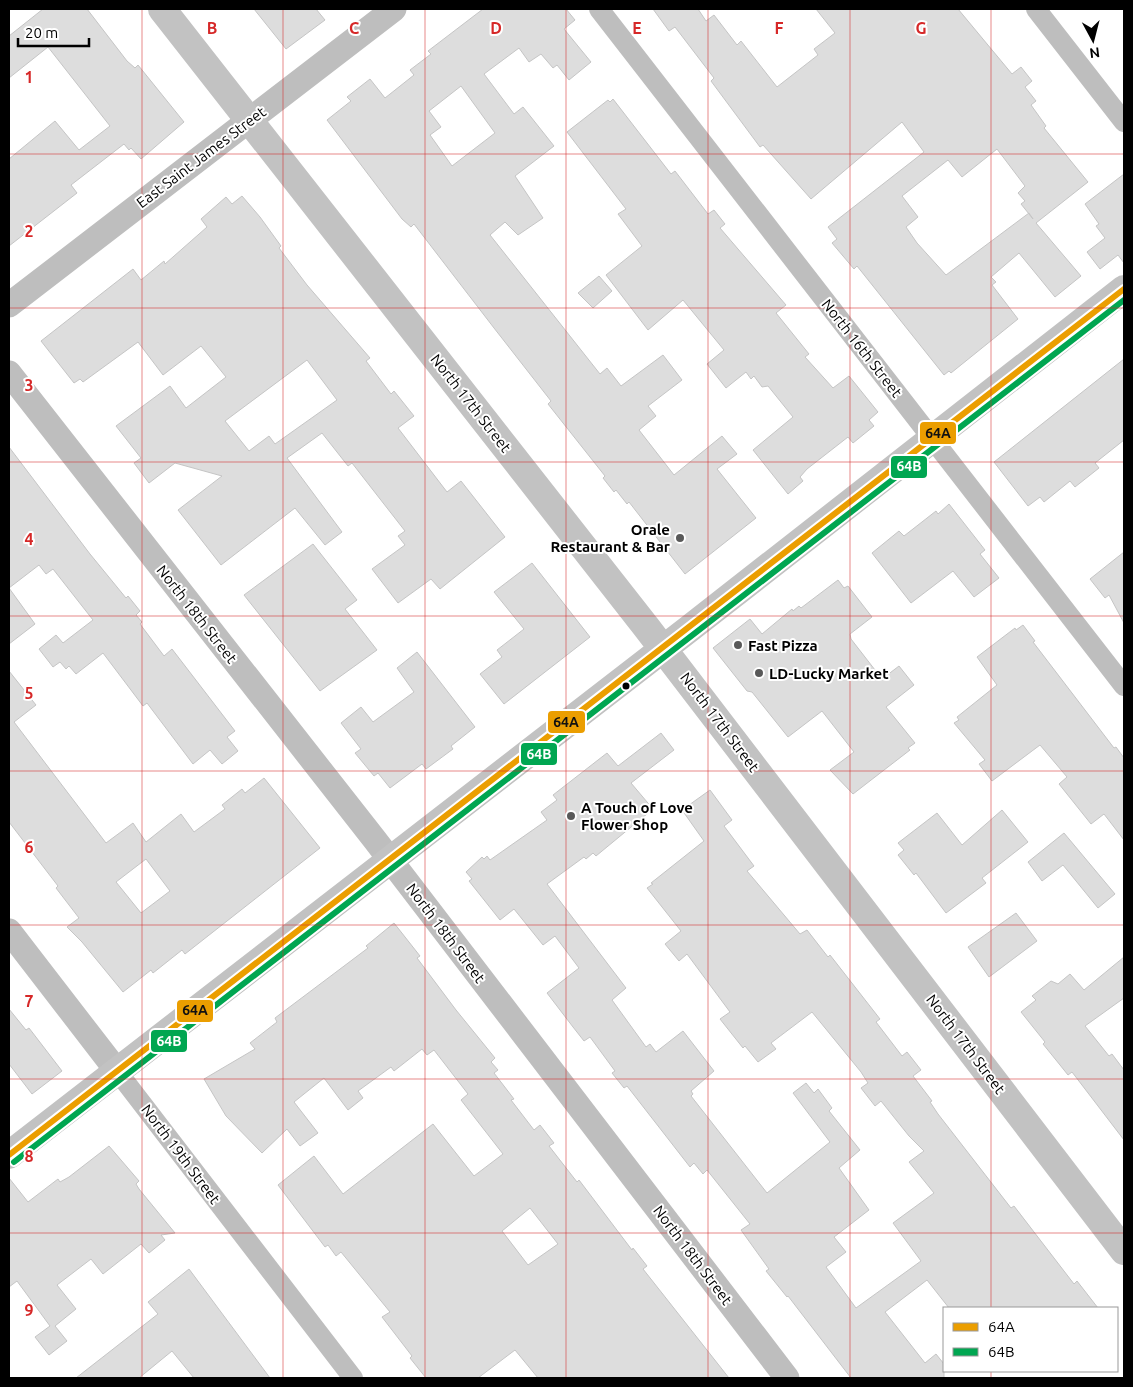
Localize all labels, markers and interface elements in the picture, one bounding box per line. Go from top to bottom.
scale bar [18,15,89,47]
north arrow [1068,15,1118,65]
text: B [207,19,217,37]
text: C [349,19,359,37]
text: D [490,19,502,37]
text: E [632,19,642,37]
text: F [775,19,784,37]
text: G [915,19,927,37]
text: 20 m [25,24,58,41]
text: N [1088,44,1101,61]
text: 1 [24,68,34,86]
street label: East Saint James Street [133,103,269,211]
text: 2 [24,222,34,240]
street label: North 16th Street [818,296,906,401]
street label: North 17th Street [427,351,515,456]
text: 3 [24,376,34,394]
line badge: 64A [919,421,957,445]
text: 64A [925,425,951,441]
line badge: 64B [890,455,928,479]
text: 64B [896,458,922,474]
place label: Orale Restaurant & Bar [550,521,671,555]
text: 4 [24,530,34,548]
marker: Orale Restaurant & Bar [674,532,686,544]
street label: North 18th Street [153,562,241,667]
place label: Fast Pizza [748,637,818,654]
marker: Fast Pizza [732,639,744,651]
place label: LD-Lucky Market [769,665,889,682]
marker: LD-Lucky Market [753,667,765,679]
street label: North 17th Street [677,669,763,775]
unlabelled marker [621,681,631,691]
text: 5 [24,684,34,702]
line badge: 64A [547,710,586,734]
text: 64A [553,714,579,730]
line badge: 64B [520,742,558,766]
text: 64B [526,746,552,762]
place label: A Touch of Love Flower Shop [581,799,693,833]
marker: A Touch of Love Flower Shop [565,810,577,822]
text: 6 [24,838,34,856]
street label: North 18th Street [403,880,489,986]
street label: North 17th Street [923,991,1009,1097]
text: 7 [24,992,34,1010]
line badge: 64A [176,999,214,1023]
text: 64A [182,1002,208,1018]
line badge: 64B [150,1029,188,1053]
text: 64B [156,1033,182,1049]
street label: North 19th Street [138,1101,224,1207]
text: 8 [24,1147,34,1165]
street label: North 18th Street [650,1202,736,1308]
text: 9 [24,1301,34,1319]
legend [943,1307,1118,1372]
text: 64A [988,1318,1015,1335]
text: 64B [988,1343,1014,1360]

